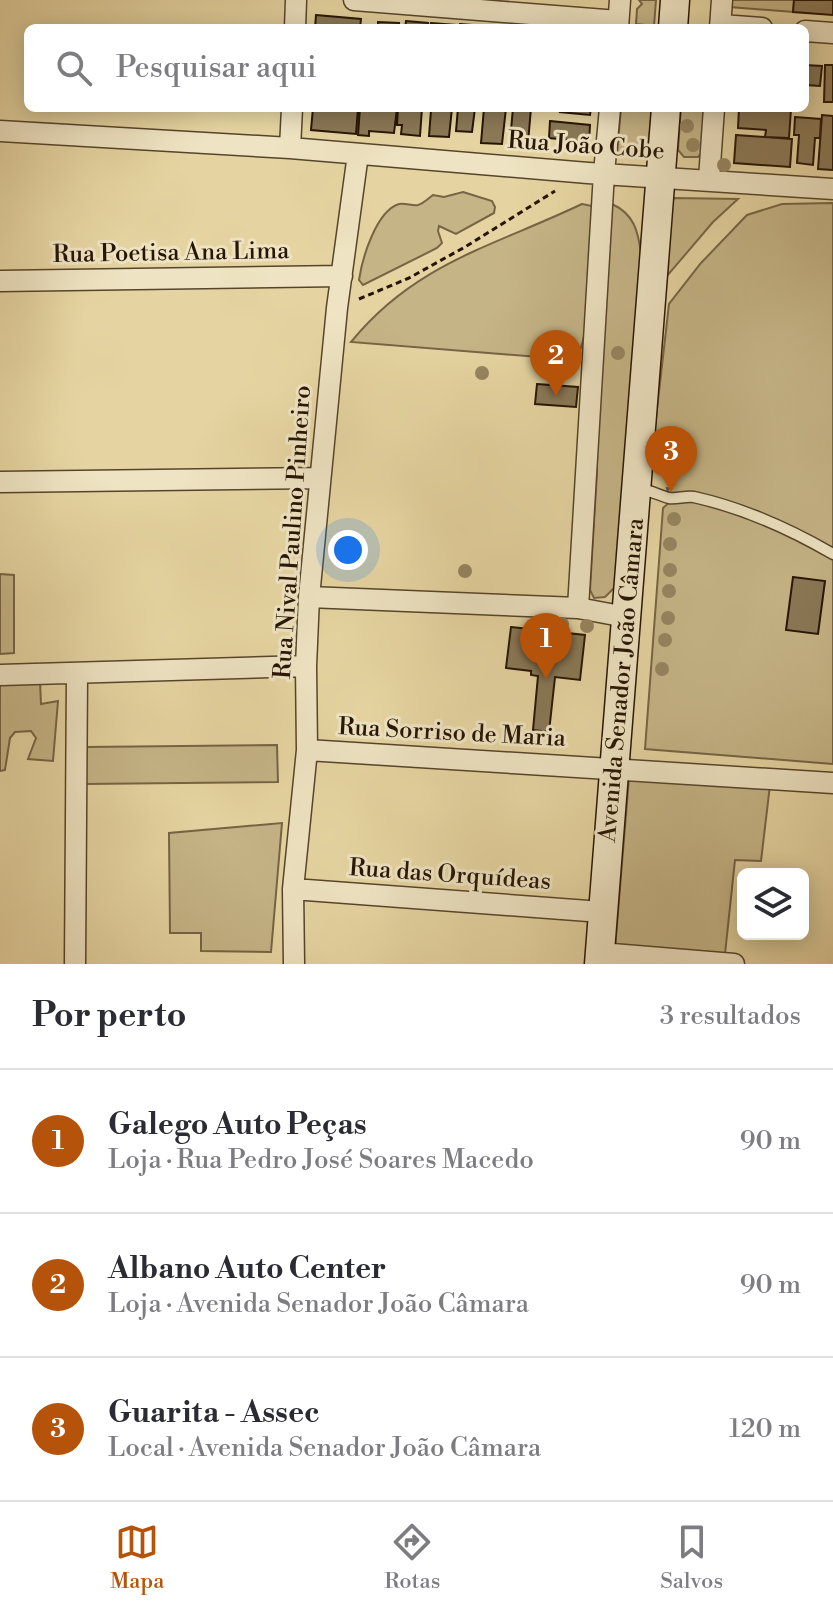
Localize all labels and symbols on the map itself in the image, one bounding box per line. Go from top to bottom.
street label: Rua João Cobe [506,126,666,166]
street label: Rua Poetisa Ana Lima [52,236,290,270]
pin: 2 [530,330,582,396]
street label: Rua Nival Paulino Pinheiro [268,384,318,680]
pin: 3 [645,426,697,492]
street label: Avenida Senador João Câmara [593,516,651,844]
your location [328,530,368,570]
pin: 1 [520,613,572,679]
street label: Rua Sorriso de Maria [337,712,567,754]
street label: Rua das Orquídeas [348,853,552,897]

